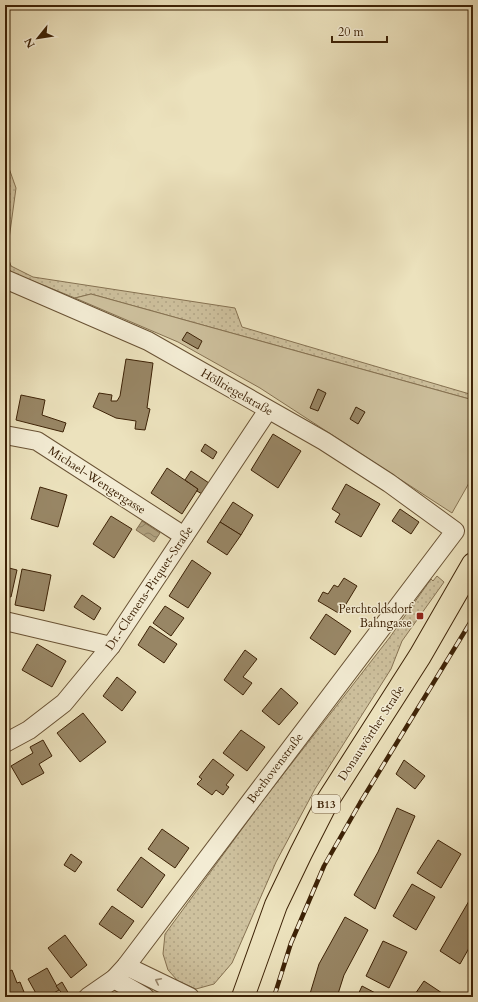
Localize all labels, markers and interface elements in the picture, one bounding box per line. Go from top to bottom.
north arrow [18,18,58,58]
scale bar [332,18,387,44]
text: 20 m [338,24,365,40]
text: N [21,34,39,51]
street label: Höllriegelstraße [198,365,276,419]
street label: Michael-Wengergasse [45,442,149,518]
street label: Dr.-Clemens-Pirquet-Straße [101,523,197,653]
place label: Perchtoldsdorf Bahngasse [338,601,414,631]
marker: Perchtoldsdorf Bahngasse [415,611,425,621]
street label: Donauwörther Straße [334,682,408,784]
street label: Beethovenstraße [243,730,307,806]
road number: B13 [312,795,340,813]
one-way arrow [155,978,162,986]

